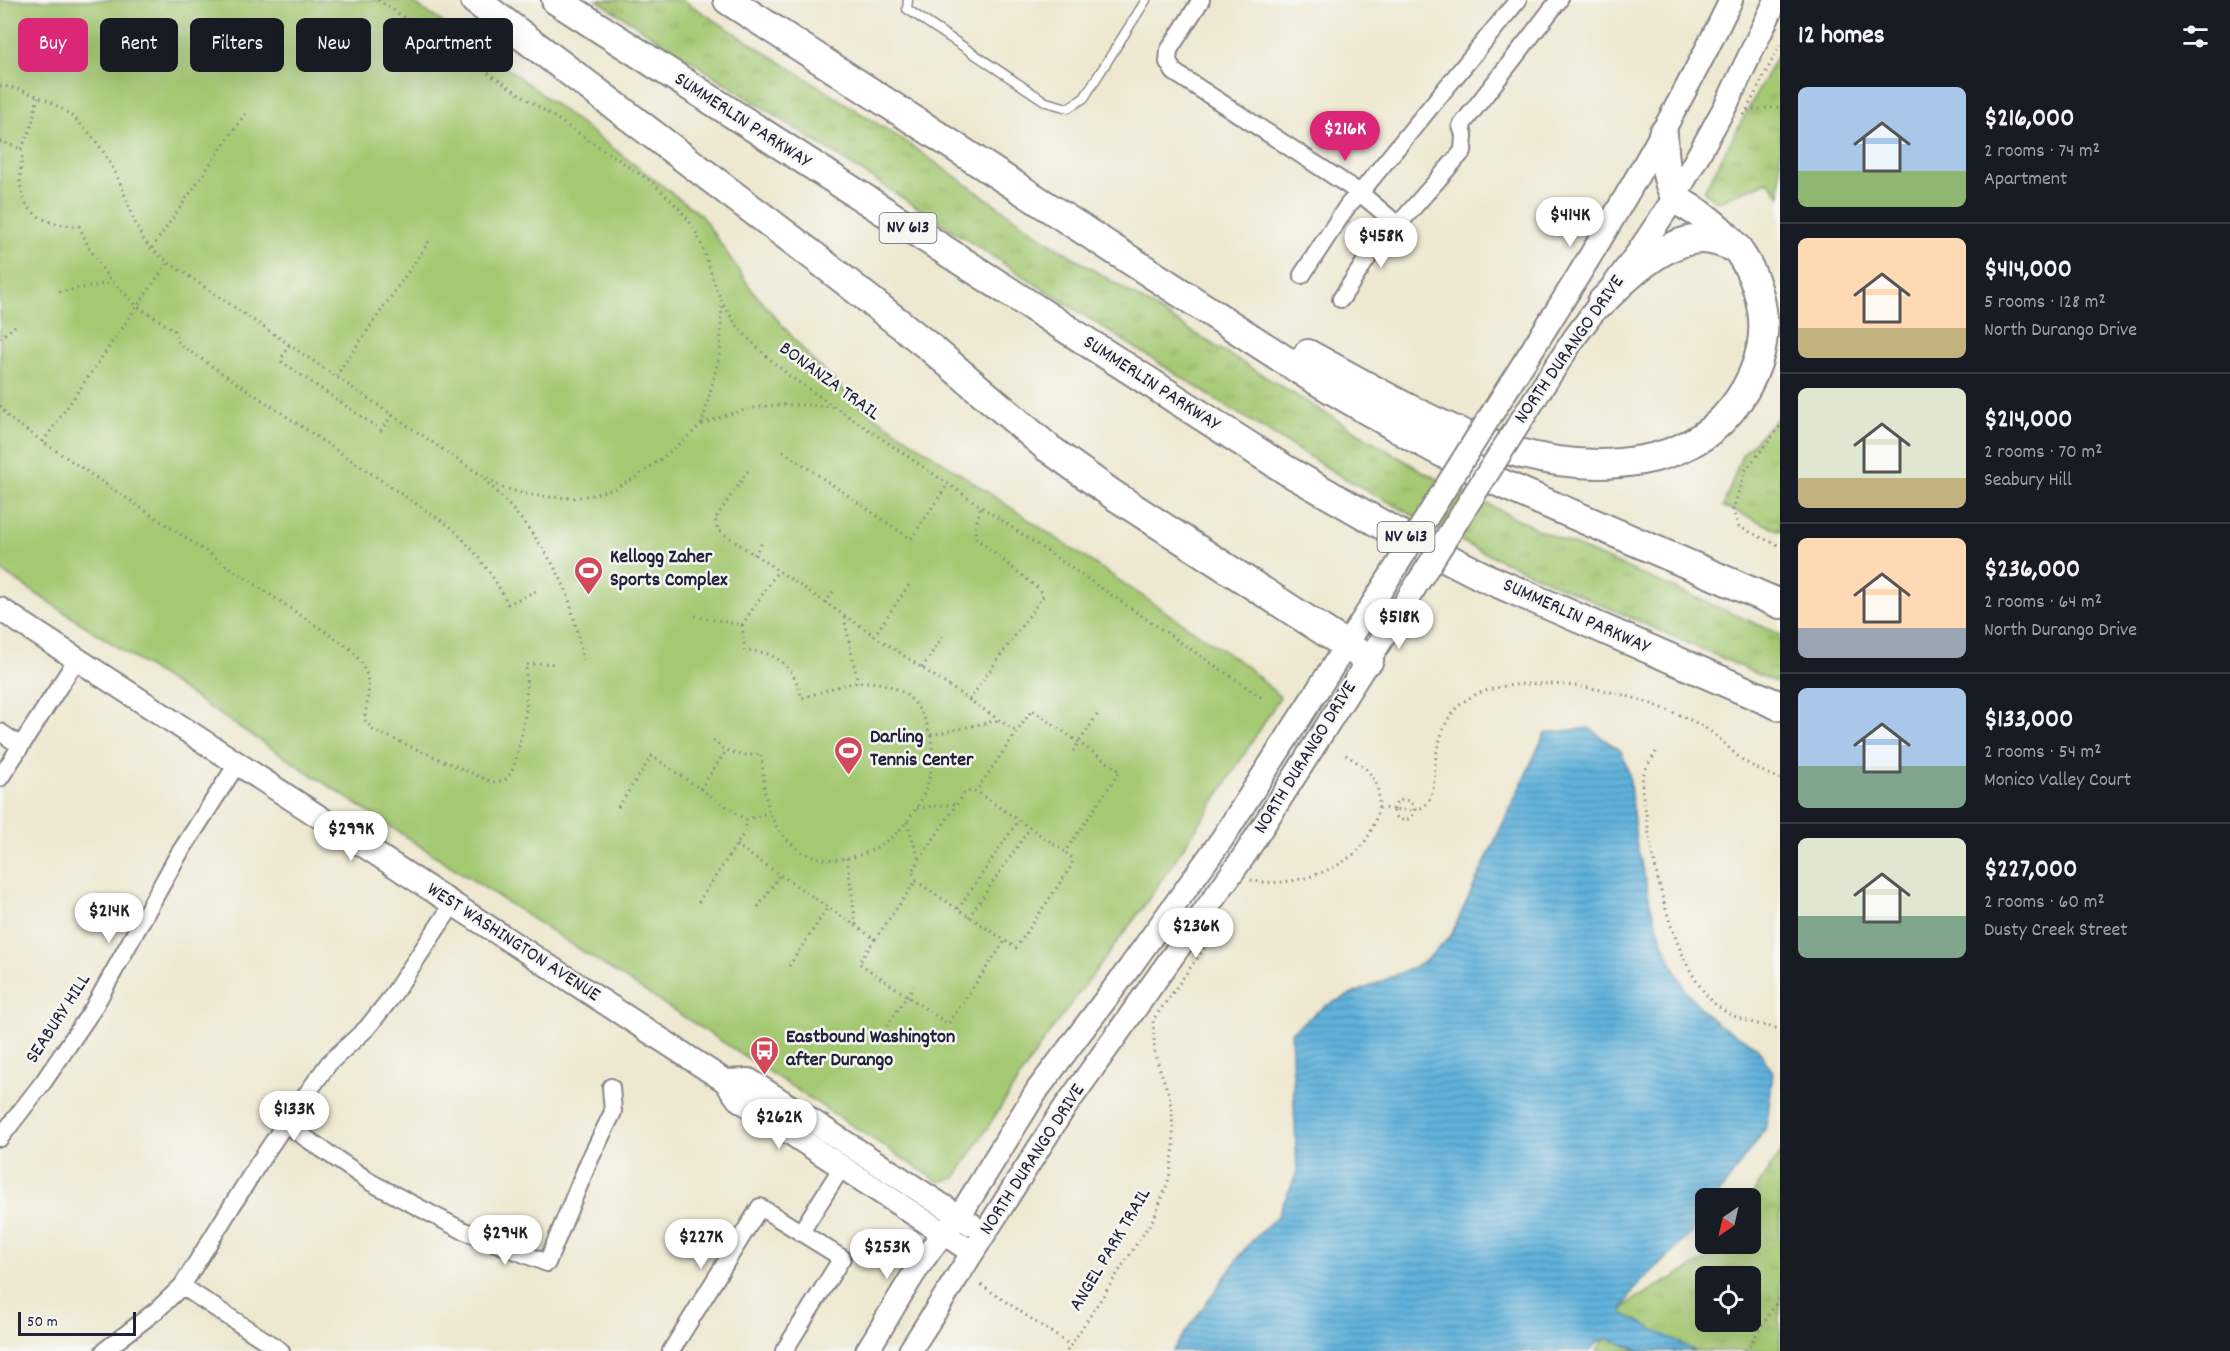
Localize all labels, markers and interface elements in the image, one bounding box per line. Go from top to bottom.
chip: Buy [18,18,88,72]
chip: Rent [100,18,178,72]
chip: Filters [190,18,284,72]
chip: New [296,18,371,72]
chip: Apartment [383,18,513,72]
text: 12 homes [1798,18,1885,55]
icon: filters [2179,20,2212,53]
street label: SUMMERLIN PARKWAY [668,66,817,176]
text: $216,000 [1984,101,2074,138]
pin: $216K [1303,111,1387,162]
icon: home [1846,111,1918,183]
text: $216K [1324,116,1366,144]
text: 2 rooms · 74 m² [1984,138,2100,166]
text: Apartment [1984,166,2067,194]
pin: $414K [1528,197,1612,248]
text: $414K [1550,202,1590,230]
road number: NV 613 [880,213,936,243]
pin: $458K [1339,218,1423,269]
text: $458K [1359,223,1403,251]
text: $414,000 [1984,252,2072,289]
icon: home [1846,262,1918,334]
street label: NORTH DURANGO DRIVE [1508,270,1632,430]
text: 5 rooms · 128 m² [1984,289,2106,317]
text: North Durango Drive [1984,317,2137,345]
street label: SUMMERLIN PARKWAY [1077,329,1226,439]
street label: BONANZA TRAIL [773,336,885,428]
text: $214,000 [1984,402,2072,439]
icon: home [1846,412,1918,484]
text: 2 rooms · 70 m² [1984,439,2103,467]
text: Seabury Hill [1984,467,2072,495]
road number: NV 613 [1378,522,1434,552]
place label: Kellogg Zaher Sports Complex [610,544,728,595]
text: $236,000 [1984,552,2080,589]
sports icon: Kellogg Zaher Sports Complex [573,554,605,596]
icon: home [1846,562,1918,634]
street label: SUMMERLIN PARKWAY [1498,572,1655,662]
text: 2 rooms · 64 m² [1984,589,2102,617]
pin: $518K [1357,599,1441,650]
text: $518K [1378,604,1420,632]
text: North Durango Drive [1984,617,2137,645]
street label: NORTH DURANGO DRIVE [1248,676,1364,840]
text: $133,000 [1984,702,2073,739]
icon: home [1846,712,1918,784]
place label: Darling Tennis Center [870,724,974,775]
sports icon: Darling Tennis Center [833,734,865,776]
text: 2 rooms · 54 m² [1984,739,2102,767]
text: Monico Valley Court [1984,767,2131,795]
pin: $299K [309,811,393,862]
text: $299K [328,816,374,844]
text: $227,000 [1984,852,2077,889]
icon: home [1846,862,1918,934]
street label: WEST WASHINGTON AVENUE [421,876,605,1010]
text: 2 rooms · 60 m² [1984,889,2105,917]
pin: $214K [67,893,151,944]
text: $214K [89,898,129,926]
pin: $236K [1154,908,1238,959]
text: $236K [1173,913,1219,941]
text: Dusty Creek Street [1984,917,2128,945]
street label: SEABURY HILL [19,968,99,1070]
place label: Eastbound Washington after Durango [786,1024,955,1075]
bus stop icon: Eastbound Washington after Durango [749,1034,781,1076]
street label: NORTH DURANGO DRIVE [973,1079,1093,1241]
pin: $133K [252,1091,336,1142]
text: $133K [273,1096,315,1124]
pin: $262K [737,1099,821,1150]
text: $262K [756,1104,802,1132]
street label: ANGEL PARK TRAIL [1063,1183,1159,1317]
north arrow [1695,1188,1761,1254]
map controls [1695,1188,1761,1332]
pin: $294K [463,1215,547,1266]
pin: $227K [659,1219,743,1270]
text: $294K [482,1220,528,1248]
text: $227K [679,1224,723,1252]
pin: $253K [845,1229,929,1280]
text: $253K [864,1234,910,1262]
button: locate [1695,1266,1761,1332]
scale bar [18,1309,136,1336]
text: 50 m [27,1311,58,1334]

